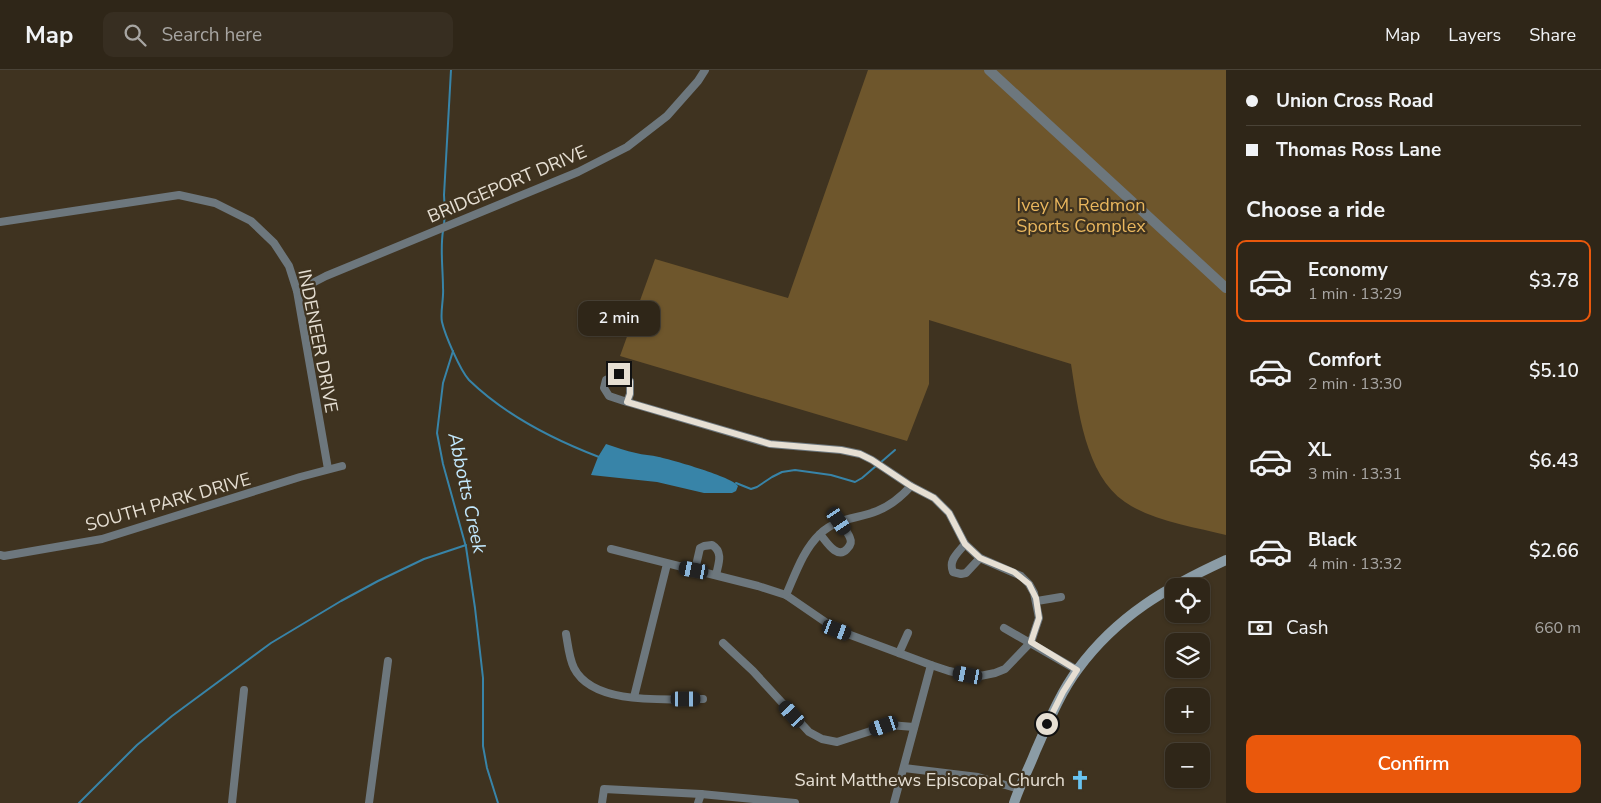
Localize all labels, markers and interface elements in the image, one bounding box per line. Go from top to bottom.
search box [103,12,453,57]
text: Map [25,19,73,51]
icon: search [121,21,149,49]
text: Search here [161,22,262,48]
text: Map [1385,23,1420,47]
text: Layers [1448,23,1501,47]
text: Share [1529,23,1576,47]
text: Union Cross Road [1276,88,1434,114]
text: Thomas Ross Lane [1276,137,1441,163]
street label: BRIDGEPORT DRIVE [424,140,590,228]
park label: Ivey M. Redmon Sports Complex [1016,193,1146,238]
text: Choose a ride [1246,195,1385,225]
text: Economy [1308,257,1388,283]
icon: car [1248,259,1293,304]
street label: INDENEER DRIVE [292,267,344,415]
text: $3.78 [1529,268,1579,294]
text: 1 min · 13:29 [1308,283,1402,305]
callout: 2 min [578,302,660,336]
text: 2 min [599,307,639,329]
text: Comfort [1308,347,1381,373]
icon: car [1248,349,1293,394]
text: $5.10 [1529,358,1579,384]
route end [608,363,630,385]
text: 2 min · 13:30 [1308,373,1402,395]
water label: Abbotts Creek [441,429,493,556]
text: XL [1308,437,1331,463]
icon: car [1248,439,1293,484]
text: $6.43 [1529,448,1579,474]
text: 3 min · 13:31 [1308,463,1402,485]
street label: SOUTH PARK DRIVE [82,467,254,537]
car [824,504,853,538]
text: Black [1308,527,1357,553]
icon: car [1248,529,1293,574]
text: $2.66 [1529,538,1579,564]
text: 4 min · 13:32 [1308,553,1402,575]
car [677,560,710,580]
map controls [1165,578,1210,788]
button: locate [1165,578,1210,623]
icon: cash [1246,614,1274,642]
text: Cash [1286,615,1328,641]
text: 660 m [1534,617,1581,639]
car [820,618,853,642]
button: layers [1165,633,1210,678]
car [951,665,984,685]
button: + [1165,688,1210,733]
car [671,692,701,707]
car [776,698,807,730]
route start [1036,713,1058,735]
car [867,714,900,738]
button: Confirm [1246,735,1581,793]
button: − [1165,743,1210,788]
place label: Saint Matthews Episcopal Church [795,768,1065,792]
church icon: Saint Matthews Episcopal Church [1069,769,1091,791]

